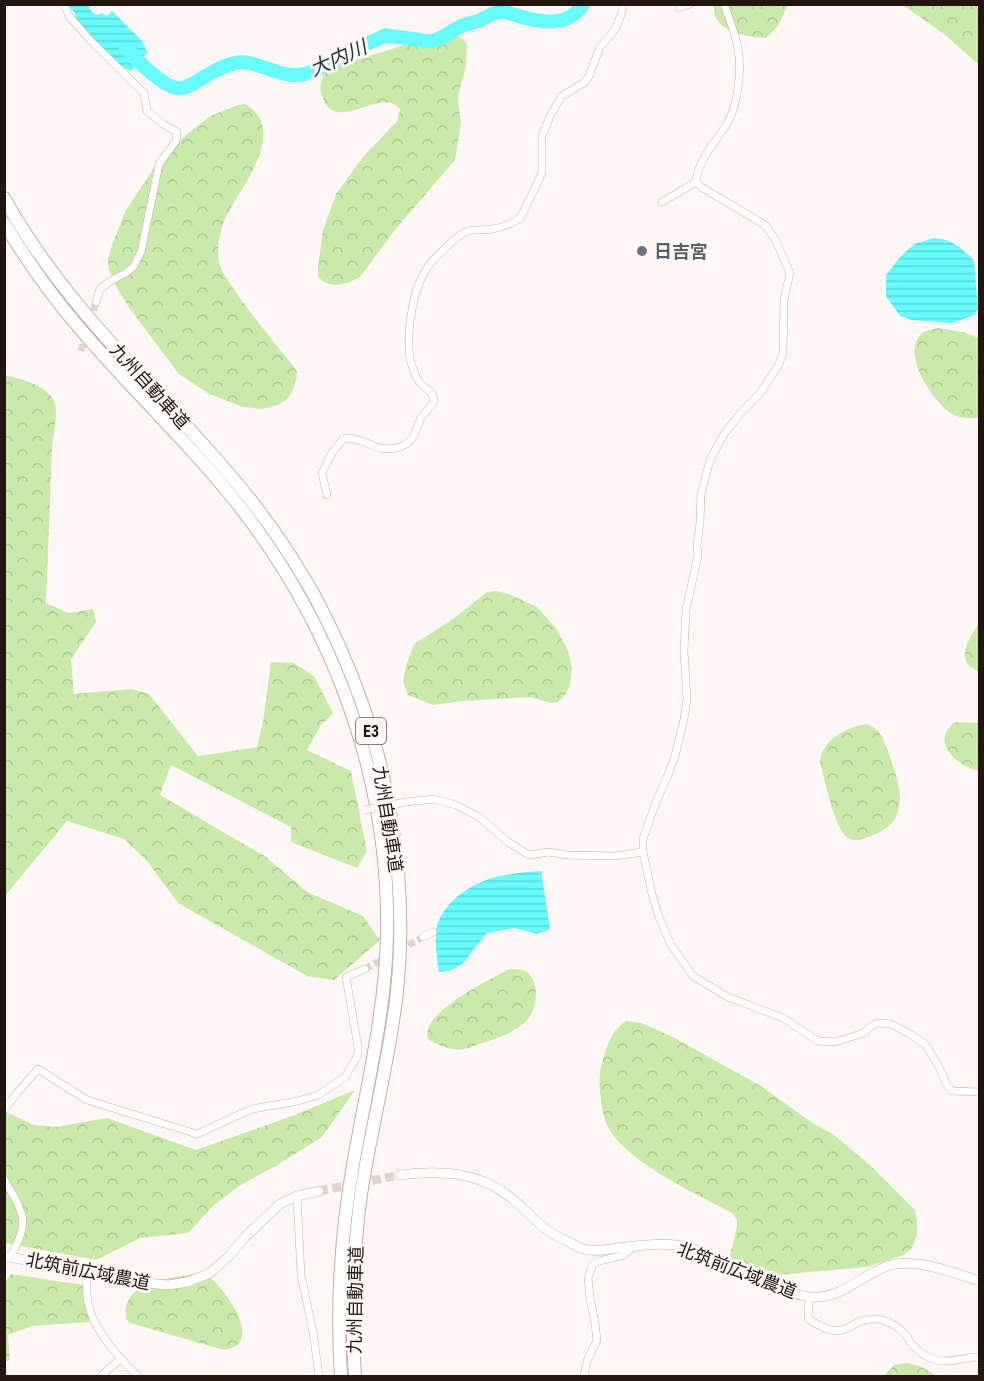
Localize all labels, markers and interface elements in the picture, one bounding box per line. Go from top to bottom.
water label: 大内川 [306,34,372,81]
place label: 日吉宮 [654,241,708,262]
marker: 日吉宮 [635,244,649,258]
street label: 九州自動車道 [106,339,194,433]
road number: E3 [356,718,386,744]
street label: 九州自動車道 [369,764,407,874]
street label: 北筑前広域農道 [674,1238,800,1302]
street label: 九州自動車道 [344,1246,366,1354]
street label: 北筑前広域農道 [24,1249,152,1293]

